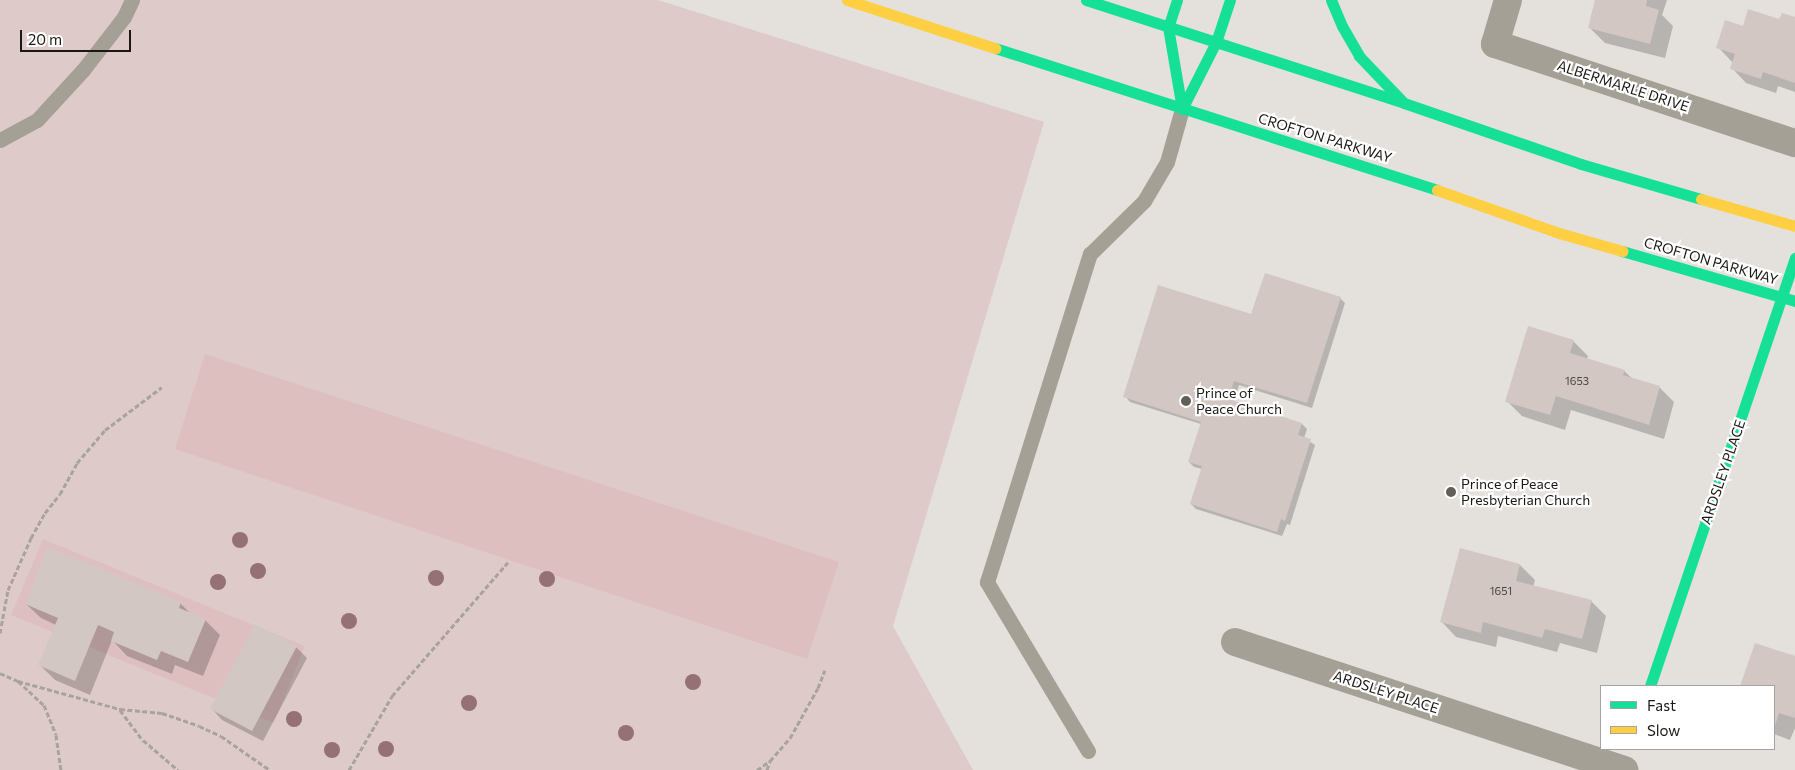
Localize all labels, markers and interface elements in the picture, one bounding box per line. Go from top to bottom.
scale bar [22,20,134,52]
text: 20 m [28,30,62,48]
street label: ALBERMARLE DRIVE [1555,57,1691,115]
street label: CROFTON PARKWAY [1256,110,1394,166]
street label: CROFTON PARKWAY [1642,234,1780,288]
house number: 1653 [1565,374,1589,388]
place label: Prince of Peace Church [1196,385,1282,418]
marker: Prince of Peace Church [1180,395,1192,407]
street label: ARDSLEY PLACE [1697,417,1749,527]
place label: Prince of Peace Presbyterian Church [1461,476,1590,508]
marker: Prince of Peace Presbyterian Church [1445,486,1457,498]
house number: 1651 [1490,584,1512,598]
street label: ARDSLEY PLACE [1331,667,1441,717]
legend [1600,685,1775,750]
text: Fast [1647,696,1676,714]
text: Slow [1647,721,1680,739]

